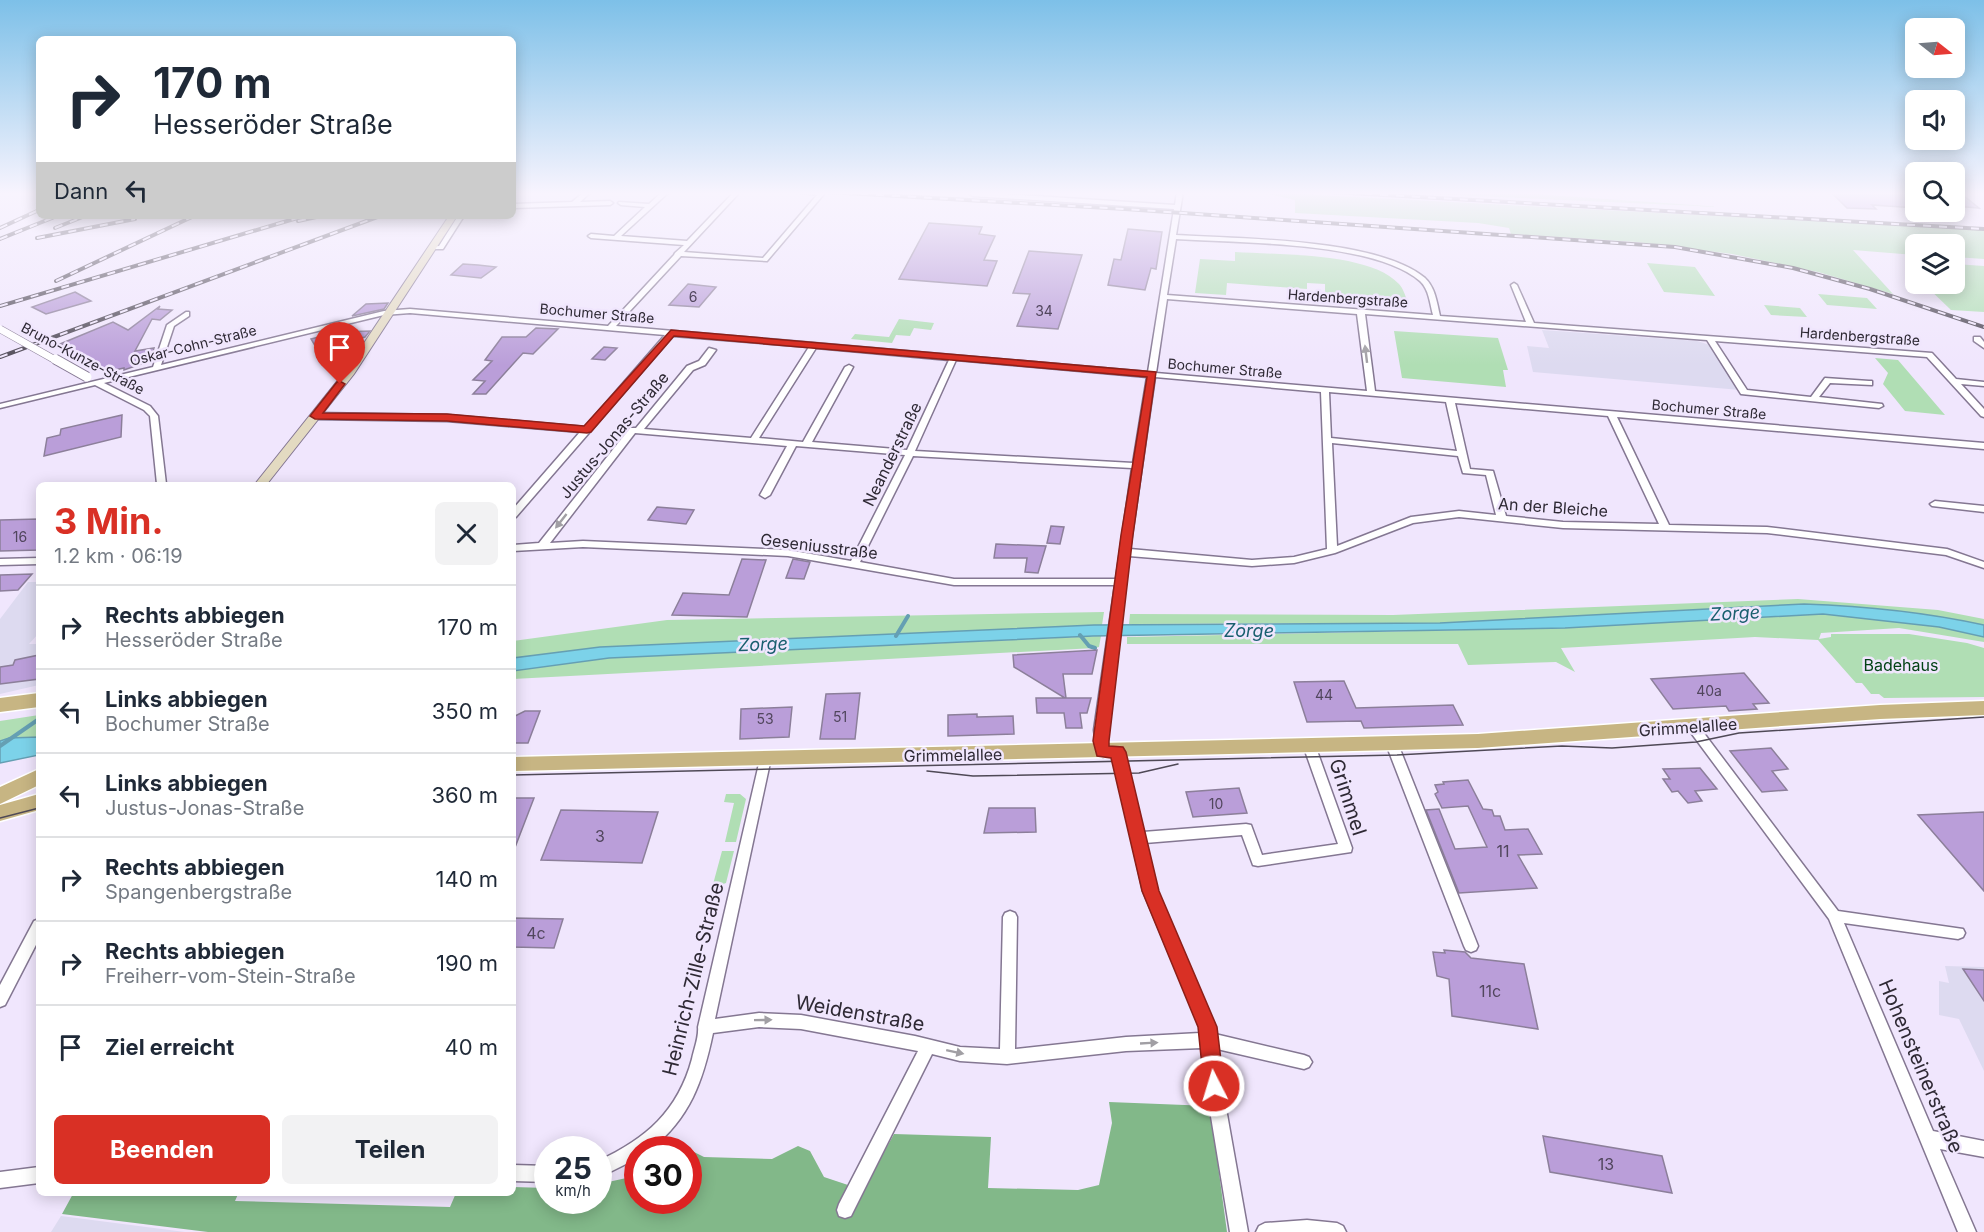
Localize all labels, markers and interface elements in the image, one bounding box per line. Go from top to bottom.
north arrow [1905,18,1965,78]
map controls [1905,18,1965,294]
text: 170 m [153,57,271,108]
icon: right [54,60,132,138]
button: sound [1905,90,1965,150]
text: Hesseröder Straße [153,108,393,141]
button: search [1905,162,1965,222]
icon: left [120,174,153,207]
text: Dann [54,178,108,204]
button: layers [1905,234,1965,294]
street label: Hardenbergstraße [1287,285,1409,311]
house number: 6 [689,288,697,305]
street label: Bochumer Straße [539,300,655,326]
house number: 34 [1035,302,1053,319]
street label: Bruno-Kunze-Straße [19,318,147,398]
street label: Oskar-Cohn-Straße [128,321,258,369]
pin [314,322,365,384]
street label: Hardenbergstraße [1799,323,1921,349]
icon: arrive [323,331,356,364]
one-way arrow [1361,344,1371,363]
street label: Bochumer Straße [1167,355,1283,381]
street label: Justus-Jonas-Straße [555,367,673,503]
street label: Bochumer Straße [1651,396,1767,422]
street label: Neanderstraße [858,399,926,509]
street label: An der Bleiche [1497,493,1609,521]
text: 3 Min. [54,499,164,543]
button: close [435,502,498,565]
one-way arrow [555,514,567,529]
house number: 16 [13,528,27,545]
street label: Geseniusstraße [759,529,879,563]
text: 1.2 km · 06:19 [54,544,183,568]
water label: Zorge [1709,601,1761,625]
text: Rechts abbiegen [105,602,285,628]
icon: right [54,611,87,644]
text: 170 m [438,614,498,640]
water label: Zorge [1224,620,1274,641]
text: Hesseröder Straße [105,628,283,652]
water label: Zorge [738,633,788,655]
park label: Badehaus [1864,655,1938,675]
house number: 40a [1696,682,1722,699]
text: Links abbiegen [105,686,268,712]
house number: 44 [1315,686,1333,703]
icon: left [54,695,87,728]
text: 350 m [432,698,498,724]
house number: 51 [833,708,847,725]
house number: 53 [756,710,774,727]
text: Bochumer Straße [105,712,270,736]
street label: Grimmelallee [1638,714,1738,740]
street label: Grimmelallee [903,744,1003,766]
street label: Grimmel [1324,756,1372,838]
text: Links abbiegen [105,770,268,796]
icon: left [54,779,87,812]
text: 360 m [431,782,498,808]
house number: 10 [1209,795,1223,812]
text: Justus-Jonas-Straße [105,796,304,820]
house number: 3 [595,826,605,846]
house number: 11 [1496,841,1510,861]
text: Rechts abbiegen [105,854,285,880]
icon: right [54,863,87,896]
text: 140 m [436,866,498,892]
text: Spangenbergstraße [105,880,292,904]
street label: Heinrich-Zille-Straße [657,880,729,1078]
house number: 4c [526,923,546,943]
text: Rechts abbiegen [105,938,285,964]
icon: right [54,947,87,980]
text: 190 m [436,950,498,976]
text: Freiherr-vom-Stein-Straße [105,964,356,988]
street label: Hohensteinerstraße [1874,976,1968,1156]
house number: 11c [1479,981,1501,1001]
street label: Weidenstraße [794,990,926,1036]
one-way arrow [754,1015,773,1025]
icon: arrive [54,1031,87,1064]
text: Ziel erreicht [105,1034,234,1060]
text: 40 m [444,1034,498,1060]
one-way arrow [1139,1039,1158,1048]
one-way arrow [946,1048,965,1057]
position arrow [1182,1054,1246,1118]
button: Beenden [54,1115,270,1184]
button: Teilen [282,1115,498,1184]
speed limit sign: 30 [624,1136,702,1214]
text: 25 [554,1150,592,1186]
house number: 13 [1598,1154,1614,1174]
text: km/h [555,1181,591,1200]

